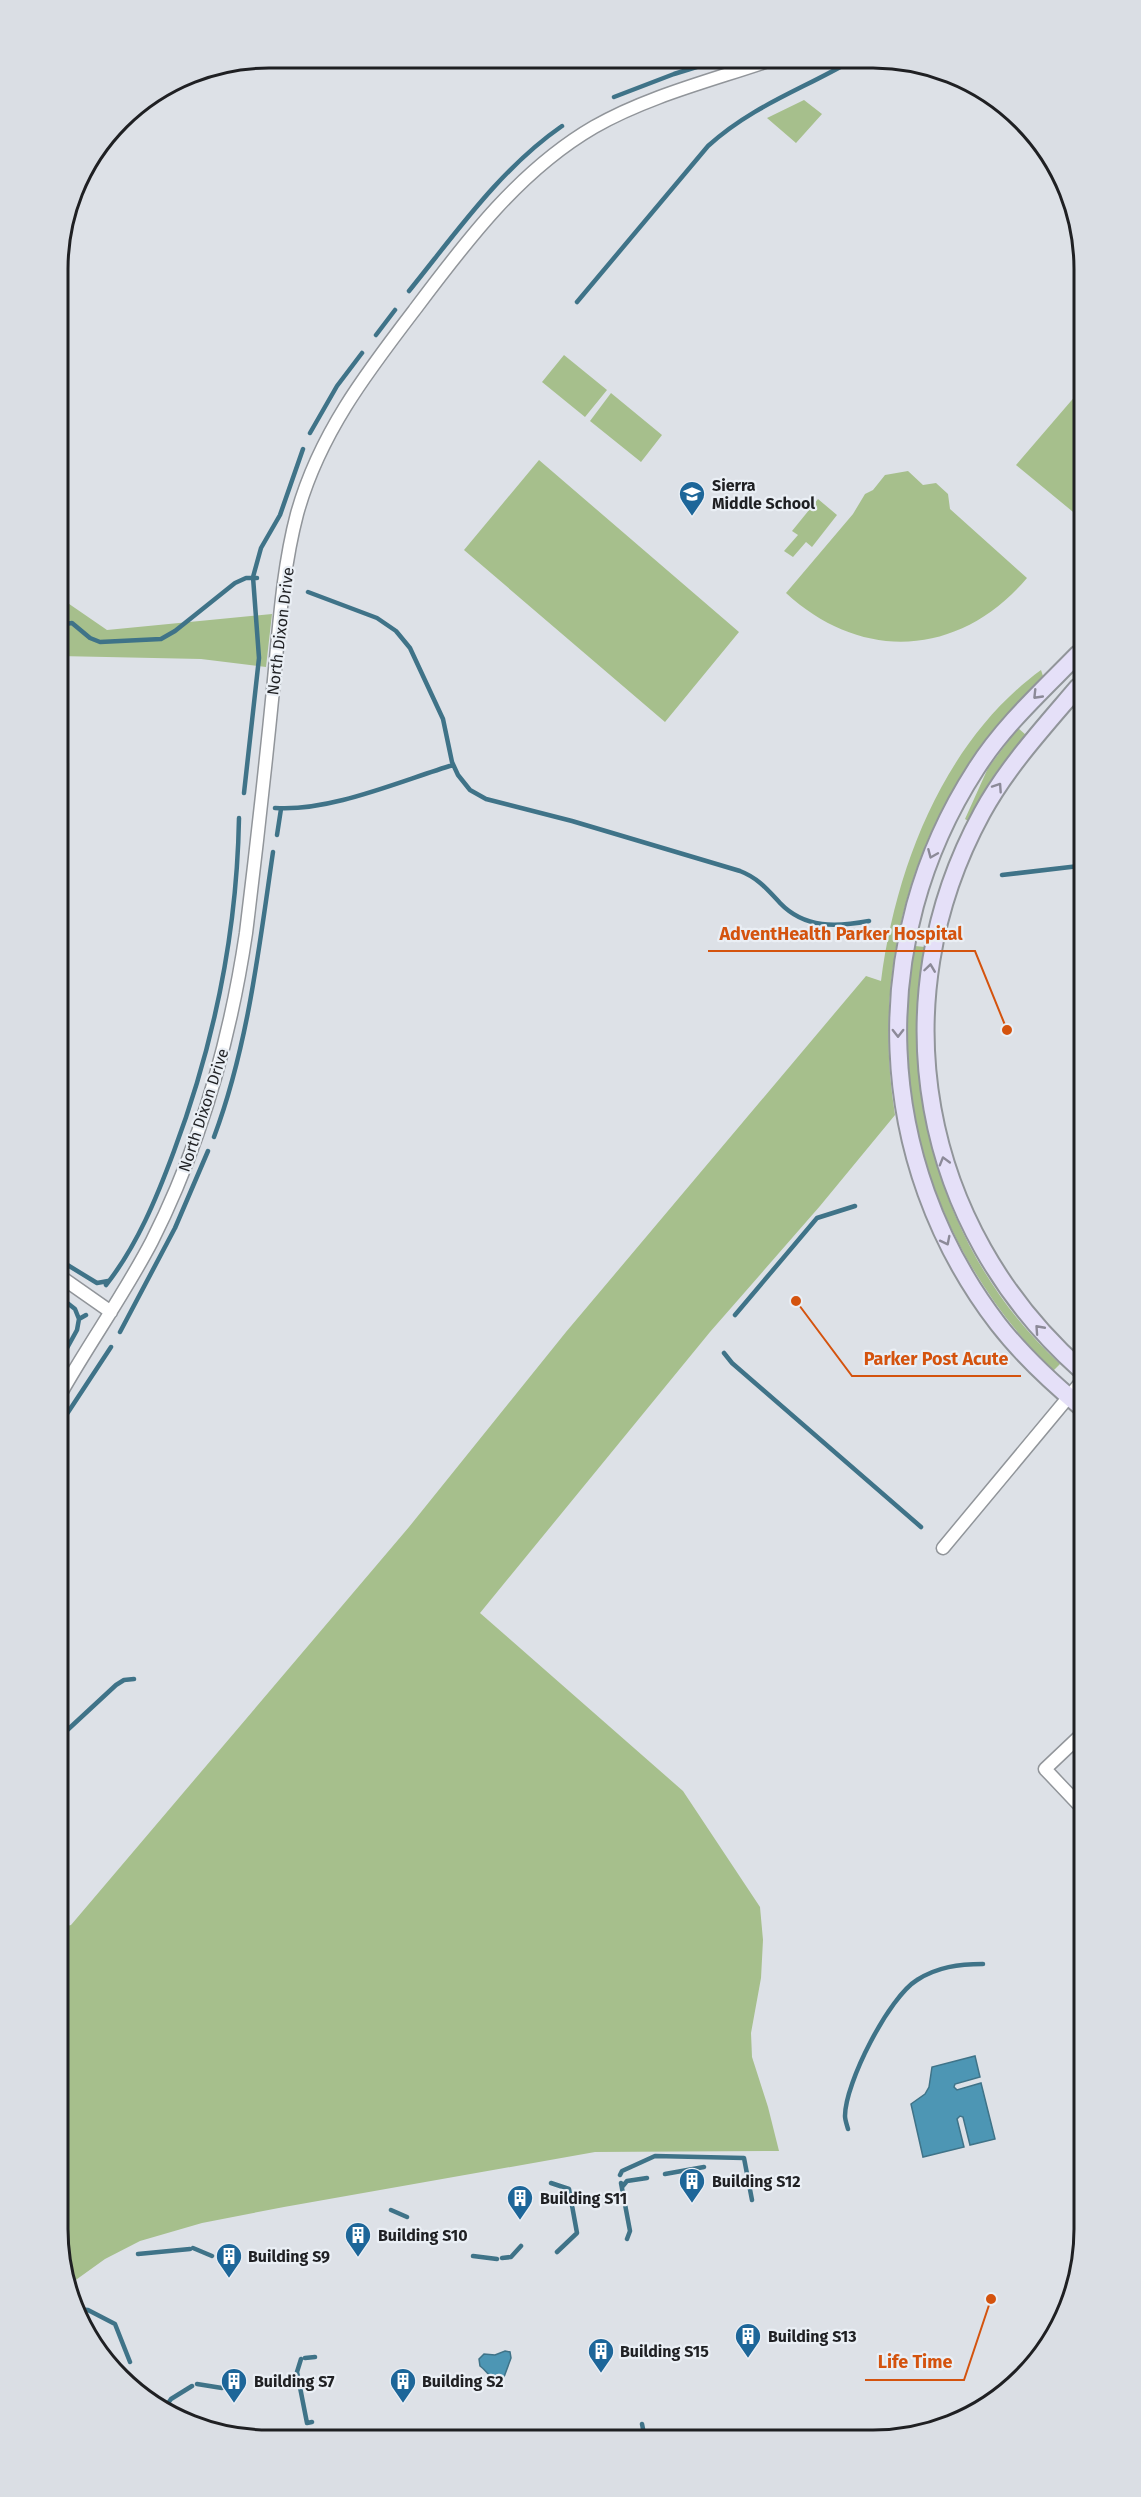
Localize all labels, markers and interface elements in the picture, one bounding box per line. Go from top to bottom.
place label: Sierra Middle School [712,476,815,513]
school or university icon: Sierra Middle School [677,479,707,517]
street label: North Dixon Drive [263,566,298,696]
one-way arrow [1034,688,1045,699]
one-way arrow [991,783,1003,793]
one-way arrow [927,847,939,858]
callout: AdventHealth Parker Hospital [708,915,975,951]
text: AdventHealth Parker Hospital [719,923,963,945]
one-way arrow [923,963,935,972]
one-way arrow [892,1028,904,1037]
street label: North Dixon Drive [175,1046,232,1174]
one-way arrow [939,1156,951,1166]
one-way arrow [939,1235,950,1246]
one-way arrow [1035,1325,1046,1336]
callout: Parker Post Acute [852,1340,1021,1376]
text: Parker Post Acute [864,1348,1008,1370]
building icon: Building S12 [677,2166,707,2204]
place label: Building S12 [712,2172,800,2191]
building icon: Building S11 [505,2183,535,2221]
place label: Building S11 [540,2189,627,2208]
building icon: Building S10 [343,2220,373,2258]
place label: Building S10 [378,2226,468,2245]
building icon: Building S9 [214,2241,244,2279]
place label: Building S9 [248,2247,330,2266]
building icon: Building S13 [733,2321,763,2359]
place label: Building S13 [768,2327,856,2346]
building icon: Building S15 [586,2336,616,2374]
place label: Building S15 [620,2342,709,2361]
callout: Life Time [865,2344,964,2380]
text: Life Time [878,2351,952,2373]
building icon: Building S7 [219,2366,249,2404]
building icon: Building S2 [388,2366,418,2404]
place label: Building S7 [254,2372,335,2391]
place label: Building S2 [422,2372,503,2391]

